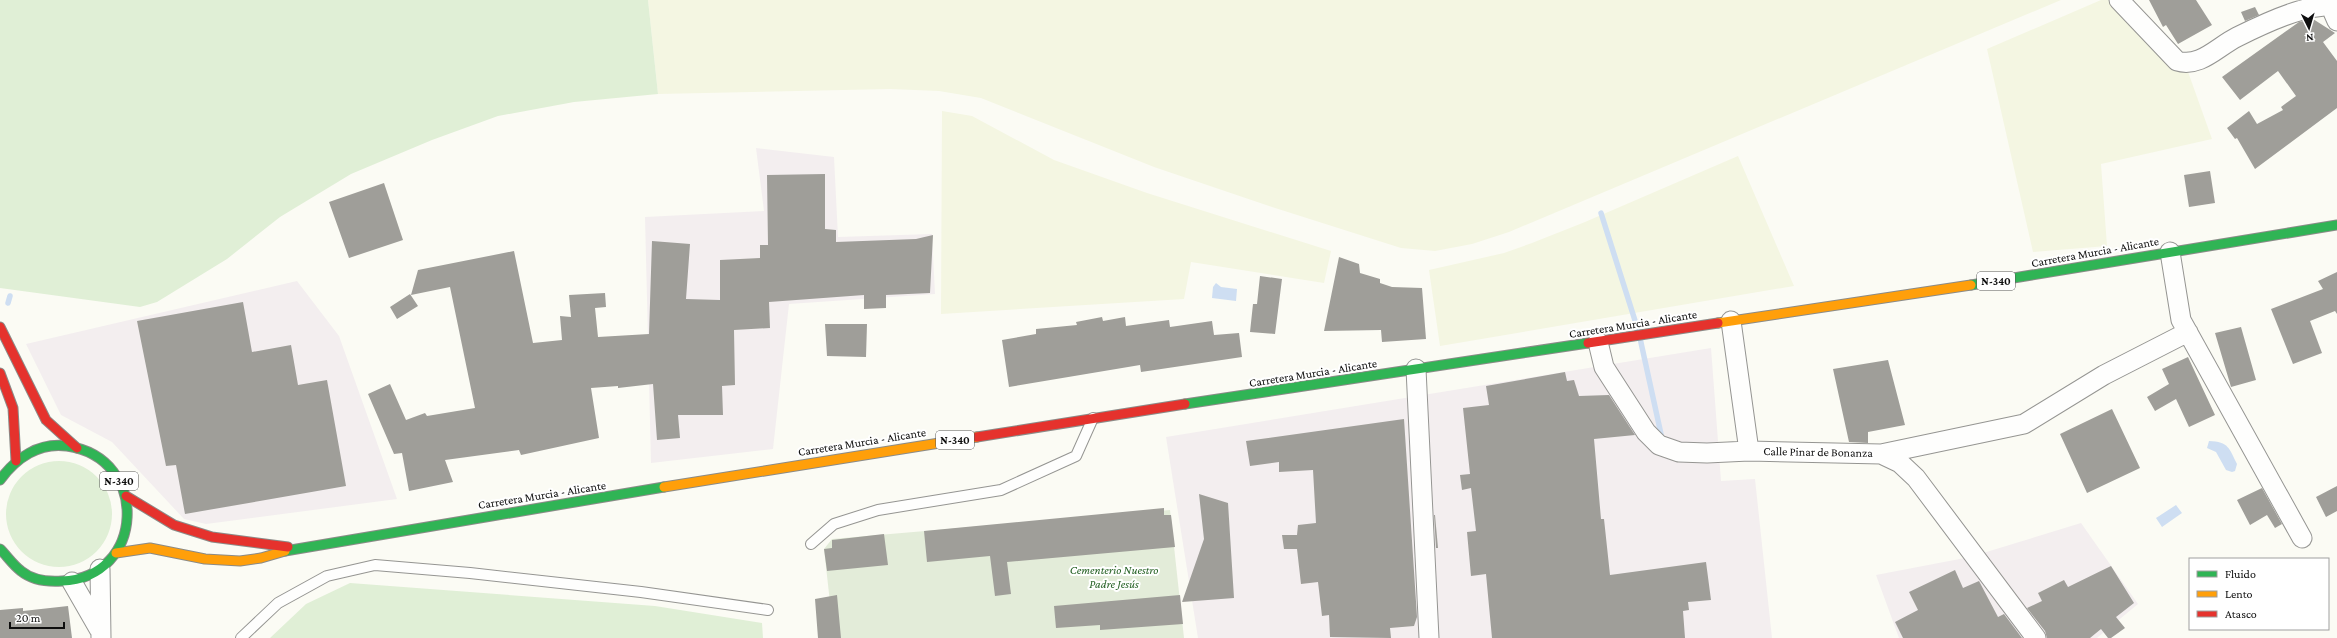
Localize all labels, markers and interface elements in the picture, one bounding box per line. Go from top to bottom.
north arrow [2289,8,2329,48]
text: N [2305,32,2314,44]
street label: Carretera Murcia - Alicante [2030,234,2160,270]
road number: N-340 [1977,272,2015,290]
street label: Carretera Murcia - Alicante [1568,307,1698,341]
street label: Carretera Murcia - Alicante [1248,356,1378,390]
street label: Carretera Murcia - Alicante [797,425,927,459]
road number: N-340 [936,431,974,449]
street label: Calle Pinar de Bonanza [1763,444,1873,460]
road number: N-340 [100,472,138,490]
street label: Carretera Murcia - Alicante [477,478,607,512]
legend [2189,558,2329,630]
park label: Cementerio Nuestro Padre Jesús [1070,563,1158,591]
text: Fluido [2225,567,2256,581]
text: Lento [2225,587,2253,601]
scale bar [10,604,64,630]
text: Atasco [2225,607,2257,621]
text: 20 m [16,611,41,625]

